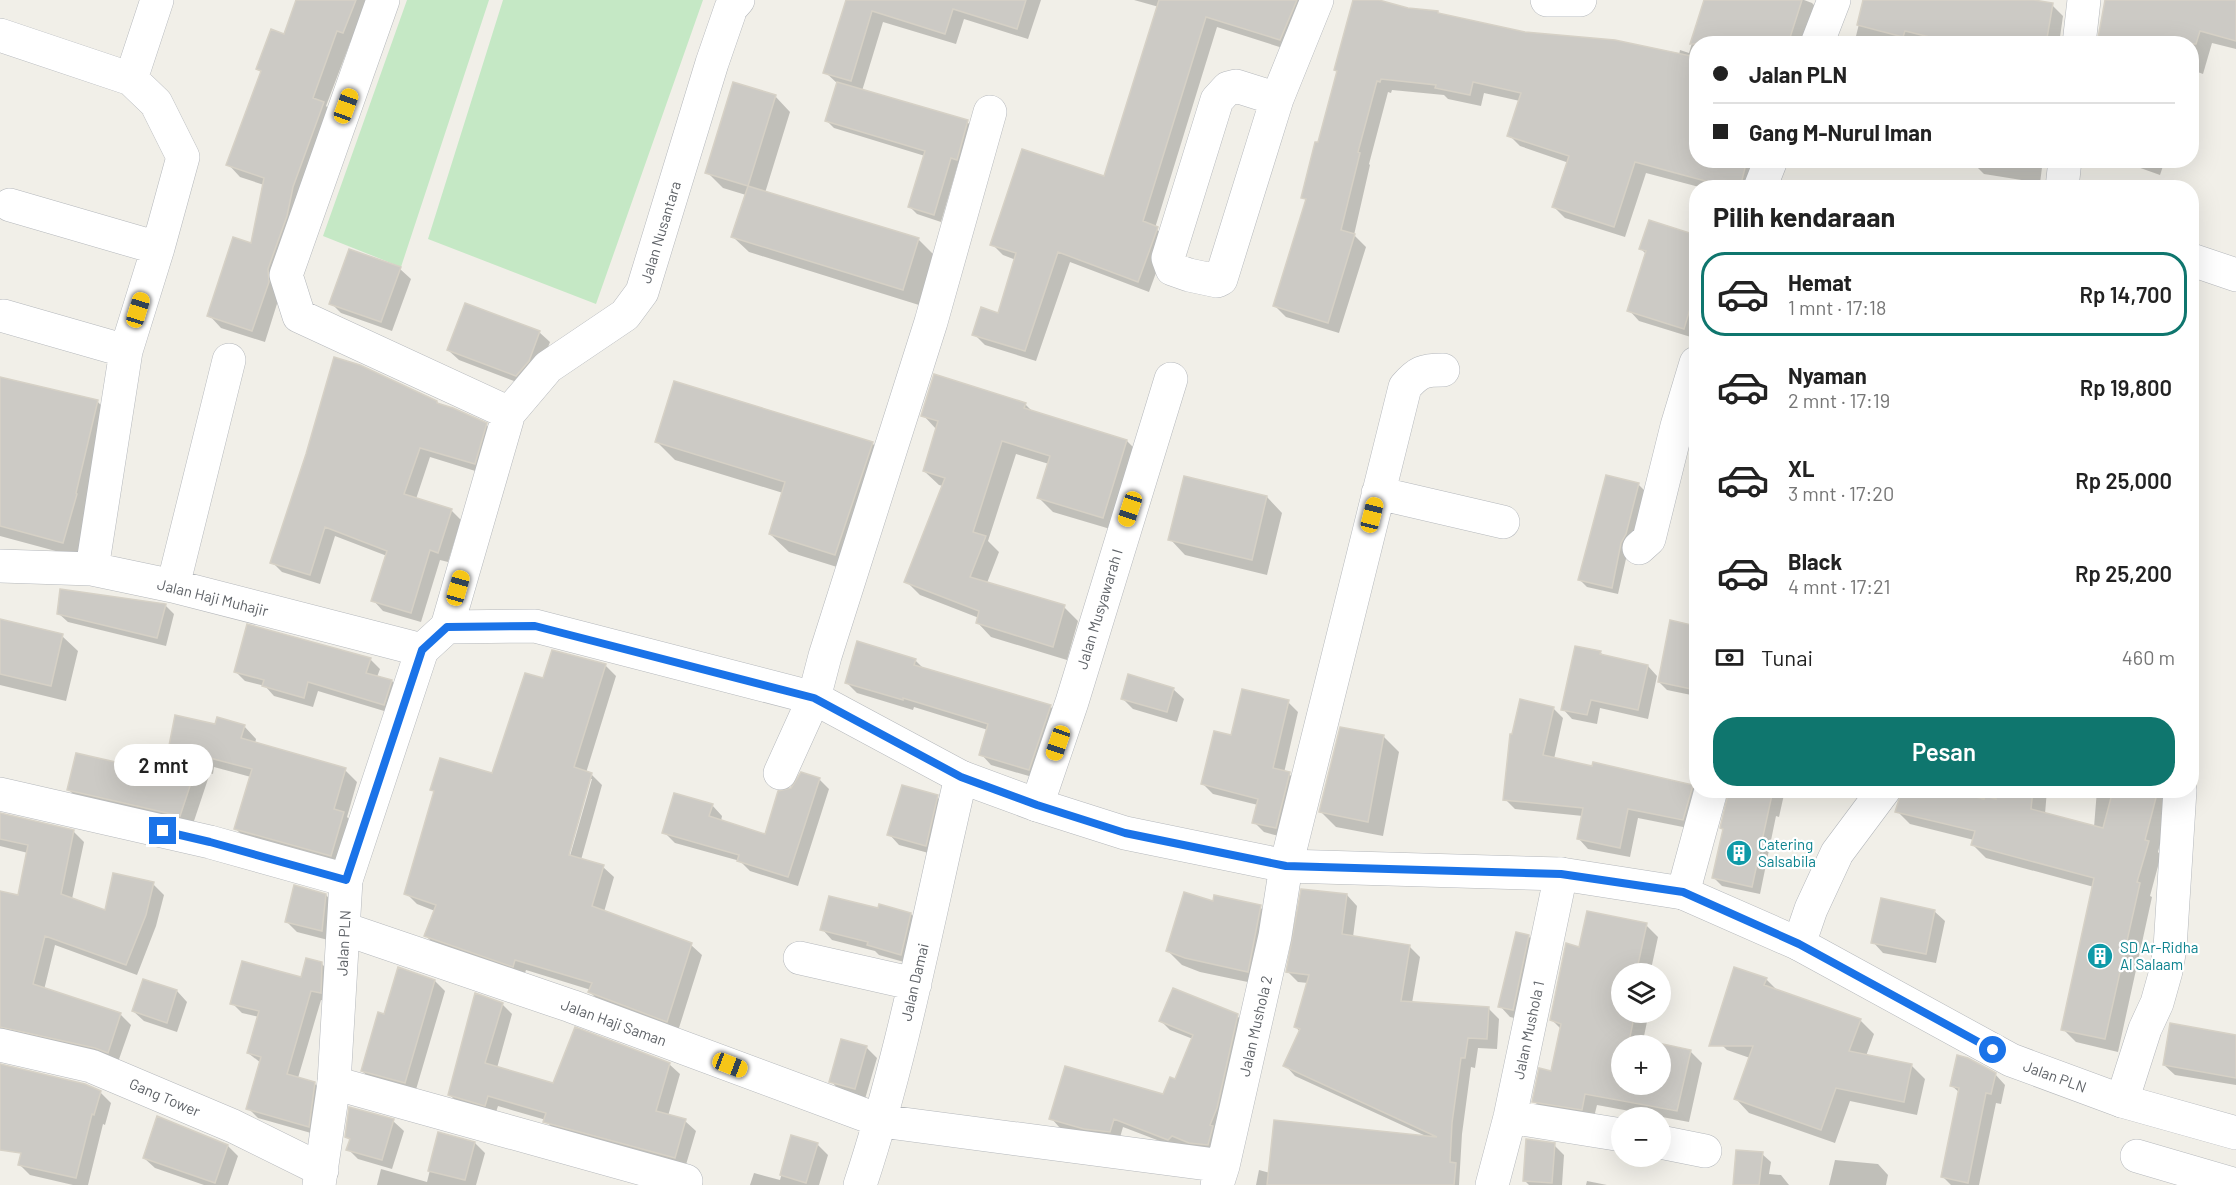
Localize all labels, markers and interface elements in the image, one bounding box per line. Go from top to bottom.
text: Jalan PLN [1749,61,1847,87]
car [331,86,361,126]
text: Gang M-Nurul Iman [1749,119,1932,145]
street label: Jalan Nusantara [636,179,684,285]
text: Pilih kendaraan [1713,200,1895,232]
icon: car [1716,267,1770,321]
text: Hemat [1788,269,1852,295]
text: Rp 14,700 [2080,281,2172,307]
car [124,290,152,330]
text: 1 mnt · 17:18 [1788,295,1886,319]
icon: car [1716,360,1770,414]
text: Nyaman [1788,362,1867,388]
text: Rp 19,800 [2080,374,2172,400]
text: 2 mnt · 17:19 [1788,388,1890,412]
icon: car [1716,453,1770,507]
text: XL [1788,455,1814,481]
text: Rp 25,000 [2075,467,2172,493]
text: 3 mnt · 17:20 [1788,481,1894,505]
car [1116,489,1144,529]
car [1359,495,1385,535]
icon: car [1716,546,1770,600]
street label: Jalan Musyawarah I [1072,547,1126,671]
text: Black [1788,548,1842,574]
text: Rp 25,200 [2075,560,2172,586]
car [444,568,472,608]
street label: Jalan Haji Muhajir [156,574,271,620]
text: 4 mnt · 17:21 [1788,574,1891,598]
icon: cash [1713,641,1746,674]
text: Tunai [1761,644,1813,670]
text: 460 m [2122,645,2175,669]
button: Pesan [1713,717,2175,786]
car [1044,723,1072,763]
callout: 2 mnt [114,744,213,786]
text: 2 mnt [139,753,188,777]
route end [149,817,176,844]
place label: Catering Salsabila [1758,835,1816,870]
building icon: Catering Salsabila [1724,838,1754,868]
street label: Jalan PLN [332,910,354,976]
place label: SD Ar-Ridha Al Salaam [2120,938,2198,973]
street label: Jalan Damai [896,941,932,1023]
building icon: SD Ar-Ridha Al Salaam [2085,941,2115,971]
map controls [1611,963,1671,1167]
button: layers [1611,963,1671,1023]
street label: Jalan Mushola 2 [1235,974,1275,1078]
street label: Jalan Mushola 1 [1509,979,1547,1081]
street label: Jalan Haji Saman [559,995,669,1049]
button: + [1611,1035,1671,1095]
route start [1979,1036,2006,1063]
car [710,1050,750,1080]
street label: Jalan PLN [2021,1056,2089,1096]
street label: Gang Tower [127,1074,204,1120]
button: − [1611,1107,1671,1167]

